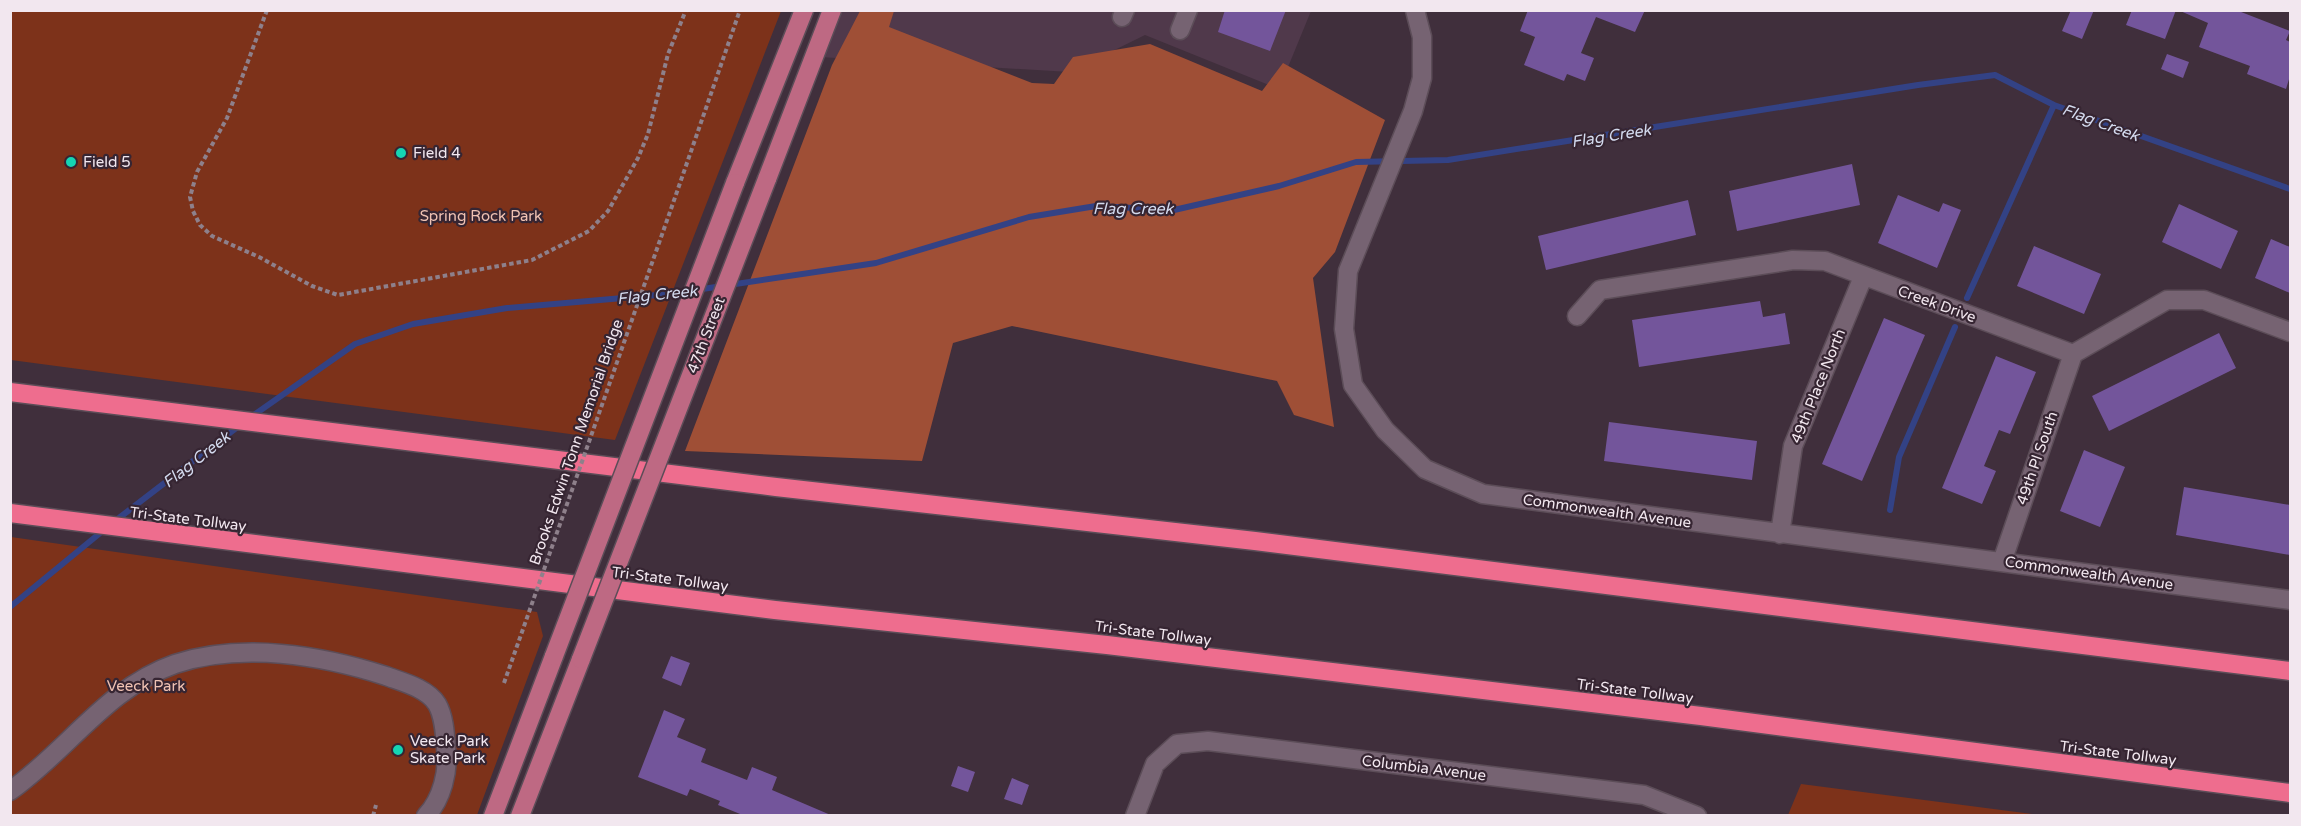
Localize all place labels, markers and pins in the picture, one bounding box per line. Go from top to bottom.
place label: Field 4 [413,144,461,162]
marker: Field 4 [394,146,408,160]
place label: Field 5 [83,153,131,171]
marker: Field 5 [64,155,78,169]
place label: Veeck Park Skate Park [410,732,489,767]
marker: Veeck Park Skate Park [391,743,405,757]

